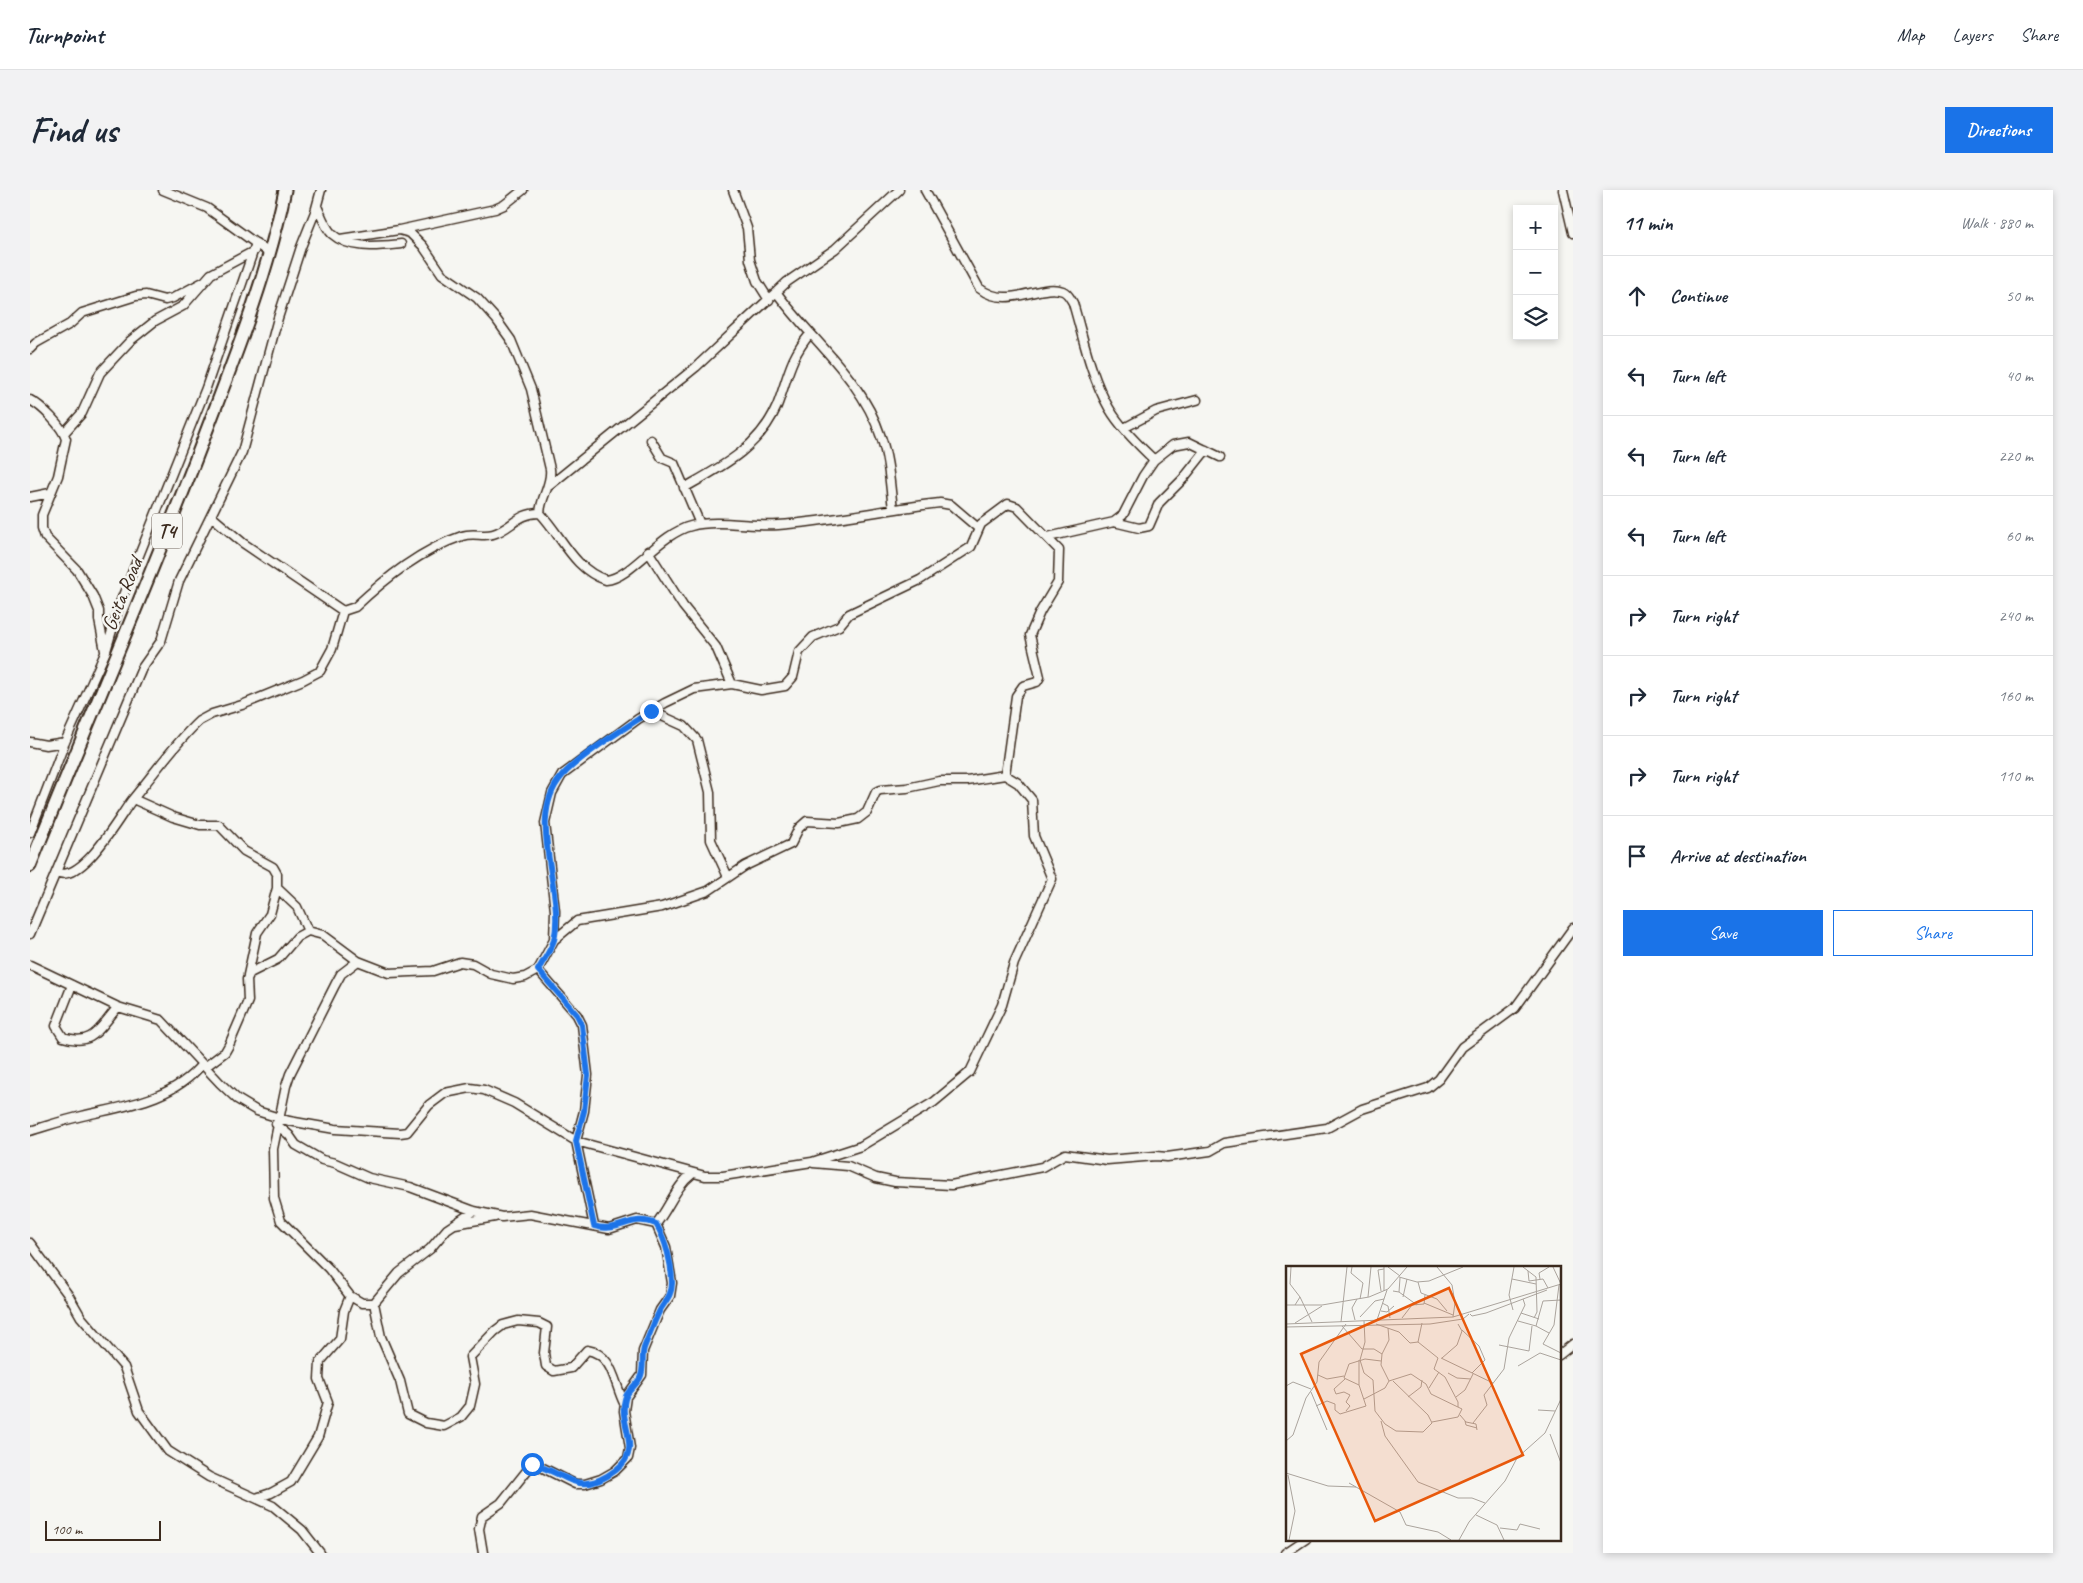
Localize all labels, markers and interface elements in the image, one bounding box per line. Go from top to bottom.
text: Turnpoint [25,20,104,50]
text: Map [1897,24,1925,46]
text: Layers [1953,24,1992,46]
text: Share [2020,24,2058,46]
button: Directions [1945,107,2053,153]
text: Find us [30,108,117,153]
map controls [1513,205,1558,340]
button: + [1513,205,1558,250]
text: 11 min [1623,210,1673,236]
text: Walk · 880 m [1961,213,2033,233]
button: − [1513,250,1558,295]
icon: ahead [1623,282,1651,310]
text: Continue [1670,284,1727,308]
text: 50 m [2006,286,2033,306]
button: layers [1513,295,1558,340]
icon: left [1623,362,1651,390]
text: Turn left [1670,364,1725,388]
text: 40 m [2006,366,2033,386]
icon: left [1623,442,1651,470]
text: Turn left [1670,444,1725,468]
text: 220 m [1999,446,2033,466]
road number: T4 [152,514,182,548]
icon: left [1623,522,1651,550]
text: Turn left [1670,524,1725,548]
text: 60 m [2006,526,2033,546]
street label: Geita Road [96,550,150,634]
icon: right [1623,602,1651,630]
text: Turn right [1670,604,1737,628]
text: 240 m [1999,606,2033,626]
icon: right [1623,682,1651,710]
text: Turn right [1670,684,1737,708]
text: 160 m [1999,686,2033,706]
route end [640,700,663,723]
icon: right [1623,762,1651,790]
text: Turn right [1670,764,1737,788]
text: 110 m [1999,766,2033,786]
icon: arrive [1623,842,1651,870]
text: Arrive at destination [1670,844,1806,868]
button: Save [1623,910,1823,956]
button: Share [1833,910,2033,956]
inset map [1286,1266,1560,1540]
route start [521,1453,544,1476]
scale bar [45,1518,161,1541]
text: 100 m [52,1521,82,1538]

